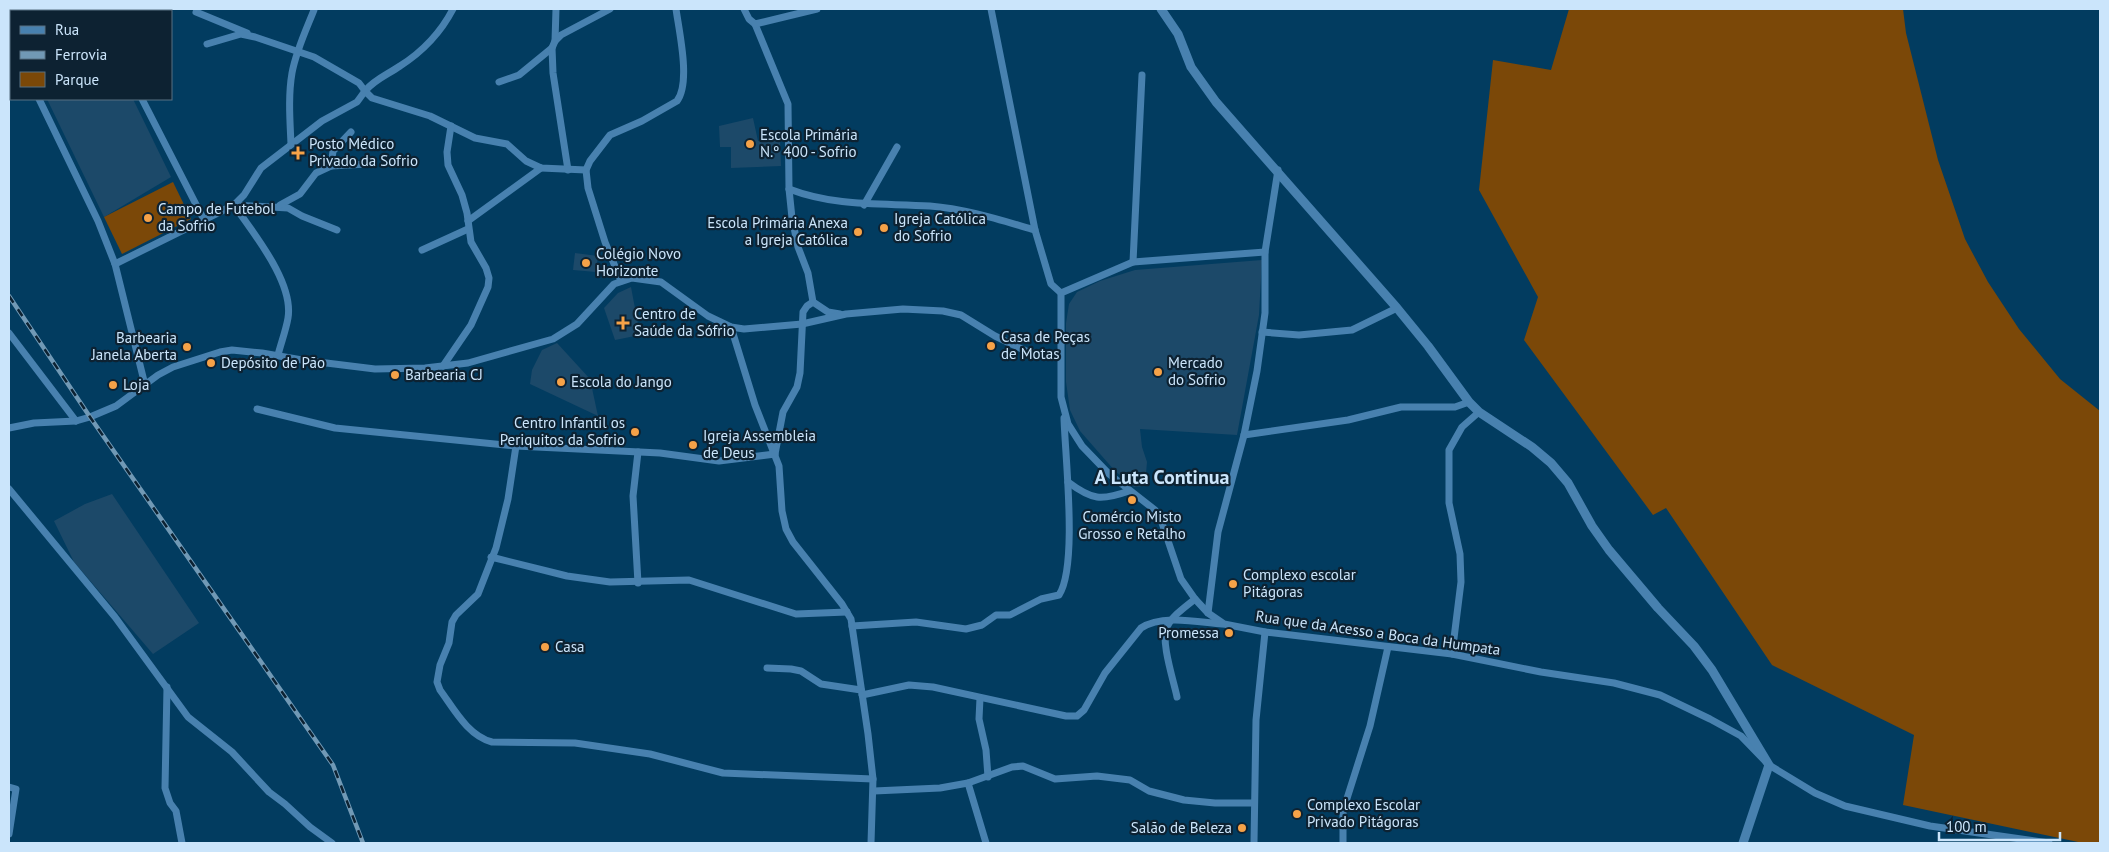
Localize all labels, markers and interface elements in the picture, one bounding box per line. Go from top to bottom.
legend [10,10,172,100]
text: Rua [55,20,79,39]
text: Ferrovia [55,45,107,64]
text: Parque [55,70,99,89]
place label: Escola Primária N.º 400 - Sofrio [760,125,858,161]
place label: Posto Médico Privado da Sofrio [309,134,418,170]
marker: Escola Primária N.º 400 - Sofrio [744,138,756,150]
marker: Posto Médico Privado da Sofrio [291,146,305,160]
place label: Campo de Futebol da Sofrio [158,199,275,235]
place label: Igreja Católica do Sofrio [894,209,986,245]
marker: Campo de Futebol da Sofrio [142,212,154,224]
place label: Escola Primária Anexa a Igreja Católica [707,213,848,249]
marker: Igreja Católica do Sofrio [878,222,890,234]
marker: Escola Primária Anexa a Igreja Católica [852,226,864,238]
place label: Colégio Novo Horizonte [596,244,681,280]
marker: Colégio Novo Horizonte [580,257,592,269]
place label: Centro de Saúde da Sófrio [634,304,734,340]
marker: Centro de Saúde da Sófrio [616,316,630,330]
place label: Casa de Peças de Motas [1001,327,1090,363]
place label: Barbearia Janela Aberta [90,328,177,364]
marker: Casa de Peças de Motas [985,340,997,352]
marker: Barbearia Janela Aberta [181,341,193,353]
place label: Depósito de Pão [221,353,325,372]
place label: Mercado do Sofrio [1168,353,1226,389]
marker: Depósito de Pão [205,357,217,369]
place label: Barbearia CJ [405,365,483,384]
marker: Mercado do Sofrio [1152,366,1164,378]
marker: Barbearia CJ [389,369,401,381]
place label: Escola do Jango [571,372,672,391]
place label: Loja [123,375,149,394]
marker: Escola do Jango [555,376,567,388]
marker: Loja [107,379,119,391]
place label: Centro Infantil os Periquitos da Sofrio [500,413,625,449]
marker: Centro Infantil os Periquitos da Sofrio [629,426,641,438]
place label: Igreja Assembleia de Deus [703,426,816,462]
marker: Igreja Assembleia de Deus [687,439,699,451]
district label: A Luta Continua [1094,464,1230,490]
marker: Comércio Misto Grosso e Retalho [1126,494,1138,506]
place label: Comércio Misto Grosso e Retalho [1078,507,1186,543]
place label: Complexo escolar Pitágoras [1243,565,1356,601]
marker: Complexo escolar Pitágoras [1227,578,1239,590]
street label: Rua que da Acesso a Boca da Humpata [1255,606,1502,659]
place label: Promessa [1158,623,1219,642]
marker: Promessa [1223,627,1235,639]
place label: Casa [555,637,585,656]
marker: Casa [539,641,551,653]
place label: Complexo Escolar Privado Pitágoras [1307,795,1420,831]
marker: Complexo Escolar Privado Pitágoras [1291,808,1303,820]
scale bar [1939,810,2060,842]
text: 100 m [1946,817,1987,836]
place label: Salão de Beleza [1131,818,1232,837]
marker: Salão de Beleza [1236,822,1248,834]

